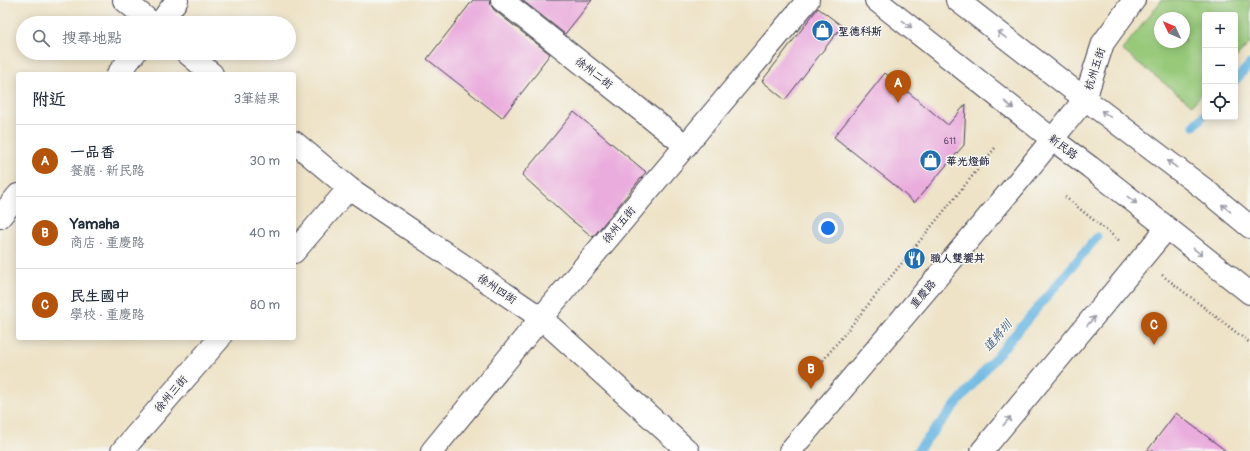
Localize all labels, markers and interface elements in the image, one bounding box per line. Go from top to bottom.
north arrow [1154,12,1190,48]
map controls [1202,12,1238,120]
button: + [1202,12,1238,48]
search box [16,16,296,60]
shop icon: 聖德科斯 [809,18,835,44]
one-way arrow [901,20,912,28]
place label: 聖德科斯 [838,25,882,38]
icon: search [30,27,52,49]
text: 搜尋地點 [62,29,122,48]
one-way arrow [997,31,1008,39]
street label: 杭州五街 [1082,45,1108,92]
button: − [1202,48,1238,84]
street label: 徐州二街 [573,54,616,92]
pin: A [885,70,911,103]
button: locate [1202,84,1238,120]
text: 附近 [32,89,66,110]
text: 3筆結果 [234,91,280,107]
one-way arrow [1003,100,1014,109]
one-way arrow [1100,110,1111,118]
street label: 新民路 [1046,132,1080,162]
house number: 611 [944,136,956,147]
text: 一品香 [70,143,115,162]
shop icon: 華光燈飾 [917,148,943,174]
text: A [41,153,49,169]
text: 30 m [250,153,280,169]
place label: 華光燈飾 [946,155,990,168]
one-way arrow [1166,160,1177,168]
text: 餐廳 · 新民路 [70,163,145,179]
one-way arrow [1126,196,1137,205]
street label: 徐州五街 [600,203,639,246]
one-way arrow [1221,203,1232,212]
text: Yamaha [70,215,119,234]
your location [818,218,838,238]
text: B [41,225,49,241]
text: 40 m [249,225,280,241]
text: 商店 · 重慶路 [70,235,145,251]
restaurant icon: 職人雙饗丼 [902,245,928,271]
one-way arrow [1192,248,1203,257]
place label: 職人雙饗丼 [930,252,985,265]
street label: 徐州四街 [475,271,520,307]
street label: 重慶路 [907,277,939,311]
text: 民生國中 [70,287,130,306]
text: C [41,297,49,313]
text: 80 m [250,297,280,313]
text: 學校 · 重慶路 [70,307,145,323]
pin: C [1141,312,1167,345]
water label: 道將圳 [981,316,1017,355]
one-way arrow [1086,316,1095,326]
pin: B [798,356,824,389]
street label: 徐州三街 [152,372,191,415]
one-way arrow [1003,416,1012,426]

